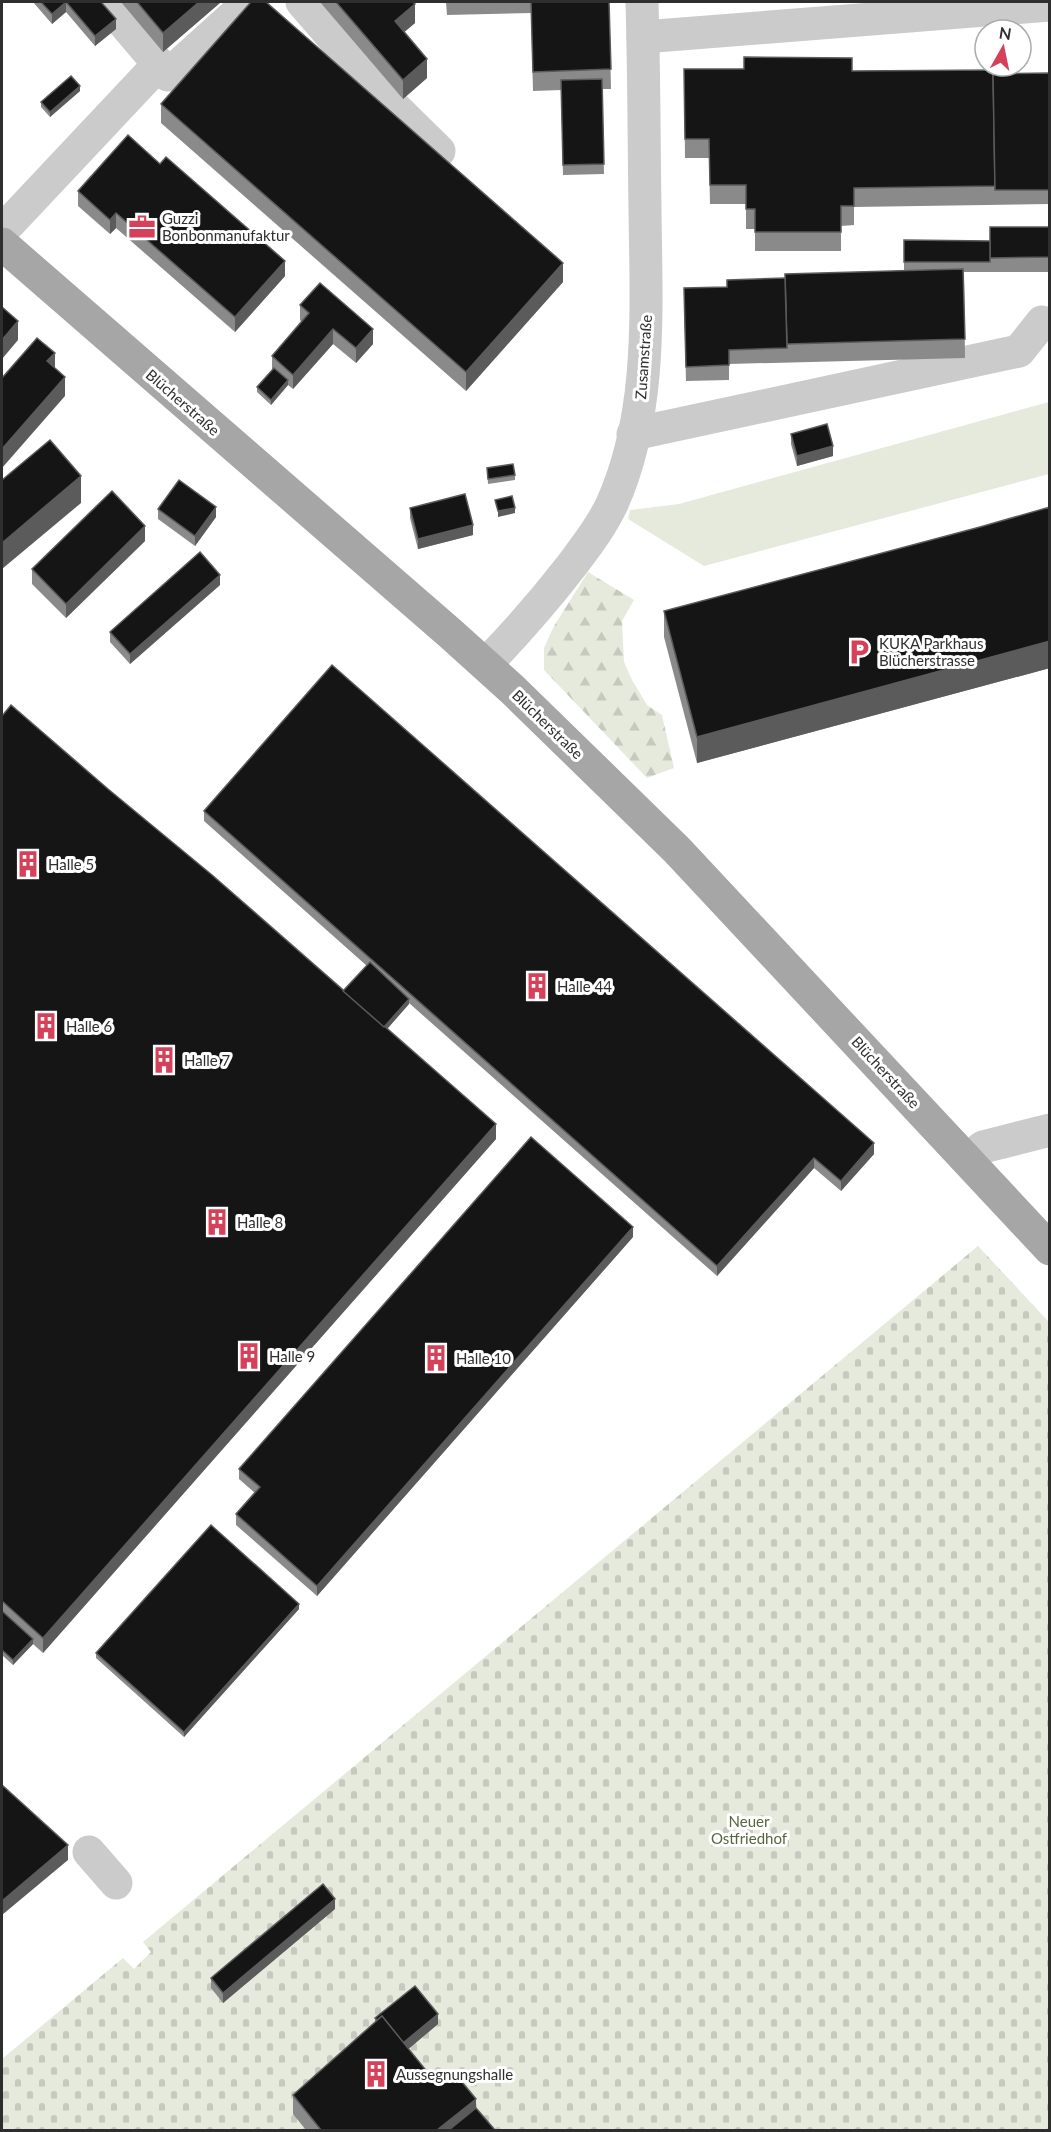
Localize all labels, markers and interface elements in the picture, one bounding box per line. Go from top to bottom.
north arrow [973,18,1033,78]
text: N [998,22,1013,43]
place label: Guzzi Bonbonmanufaktur [162,209,290,244]
office icon: Guzzi Bonbonmanufaktur [127,212,157,242]
street label: Zusamstraße [631,314,655,400]
street label: Blücherstraße [143,365,224,439]
place label: KUKA Parkhaus Blücherstrasse [879,634,983,669]
parking icon: KUKA Parkhaus Blücherstrasse [844,637,874,667]
street label: Blücherstraße [509,686,587,762]
building icon: Halle 5 [13,849,43,879]
place label: Halle 5 [48,855,94,873]
building icon: Halle 44 [522,971,552,1001]
place label: Halle 44 [557,977,612,995]
building icon: Halle 6 [31,1011,61,1041]
place label: Halle 6 [66,1017,113,1035]
street label: Blücherstraße [848,1032,924,1112]
building icon: Halle 7 [149,1045,179,1075]
place label: Halle 7 [184,1051,231,1069]
building icon: Halle 8 [202,1207,232,1237]
place label: Halle 8 [237,1213,283,1231]
building icon: Halle 9 [234,1341,264,1371]
building icon: Halle 10 [421,1343,451,1373]
place label: Halle 9 [269,1347,315,1365]
place label: Halle 10 [456,1349,511,1367]
park label: Neuer Ostfriedhof [711,1812,788,1847]
building icon: Aussegnungshalle [361,2059,391,2089]
place label: Aussegnungshalle [396,2065,513,2083]

